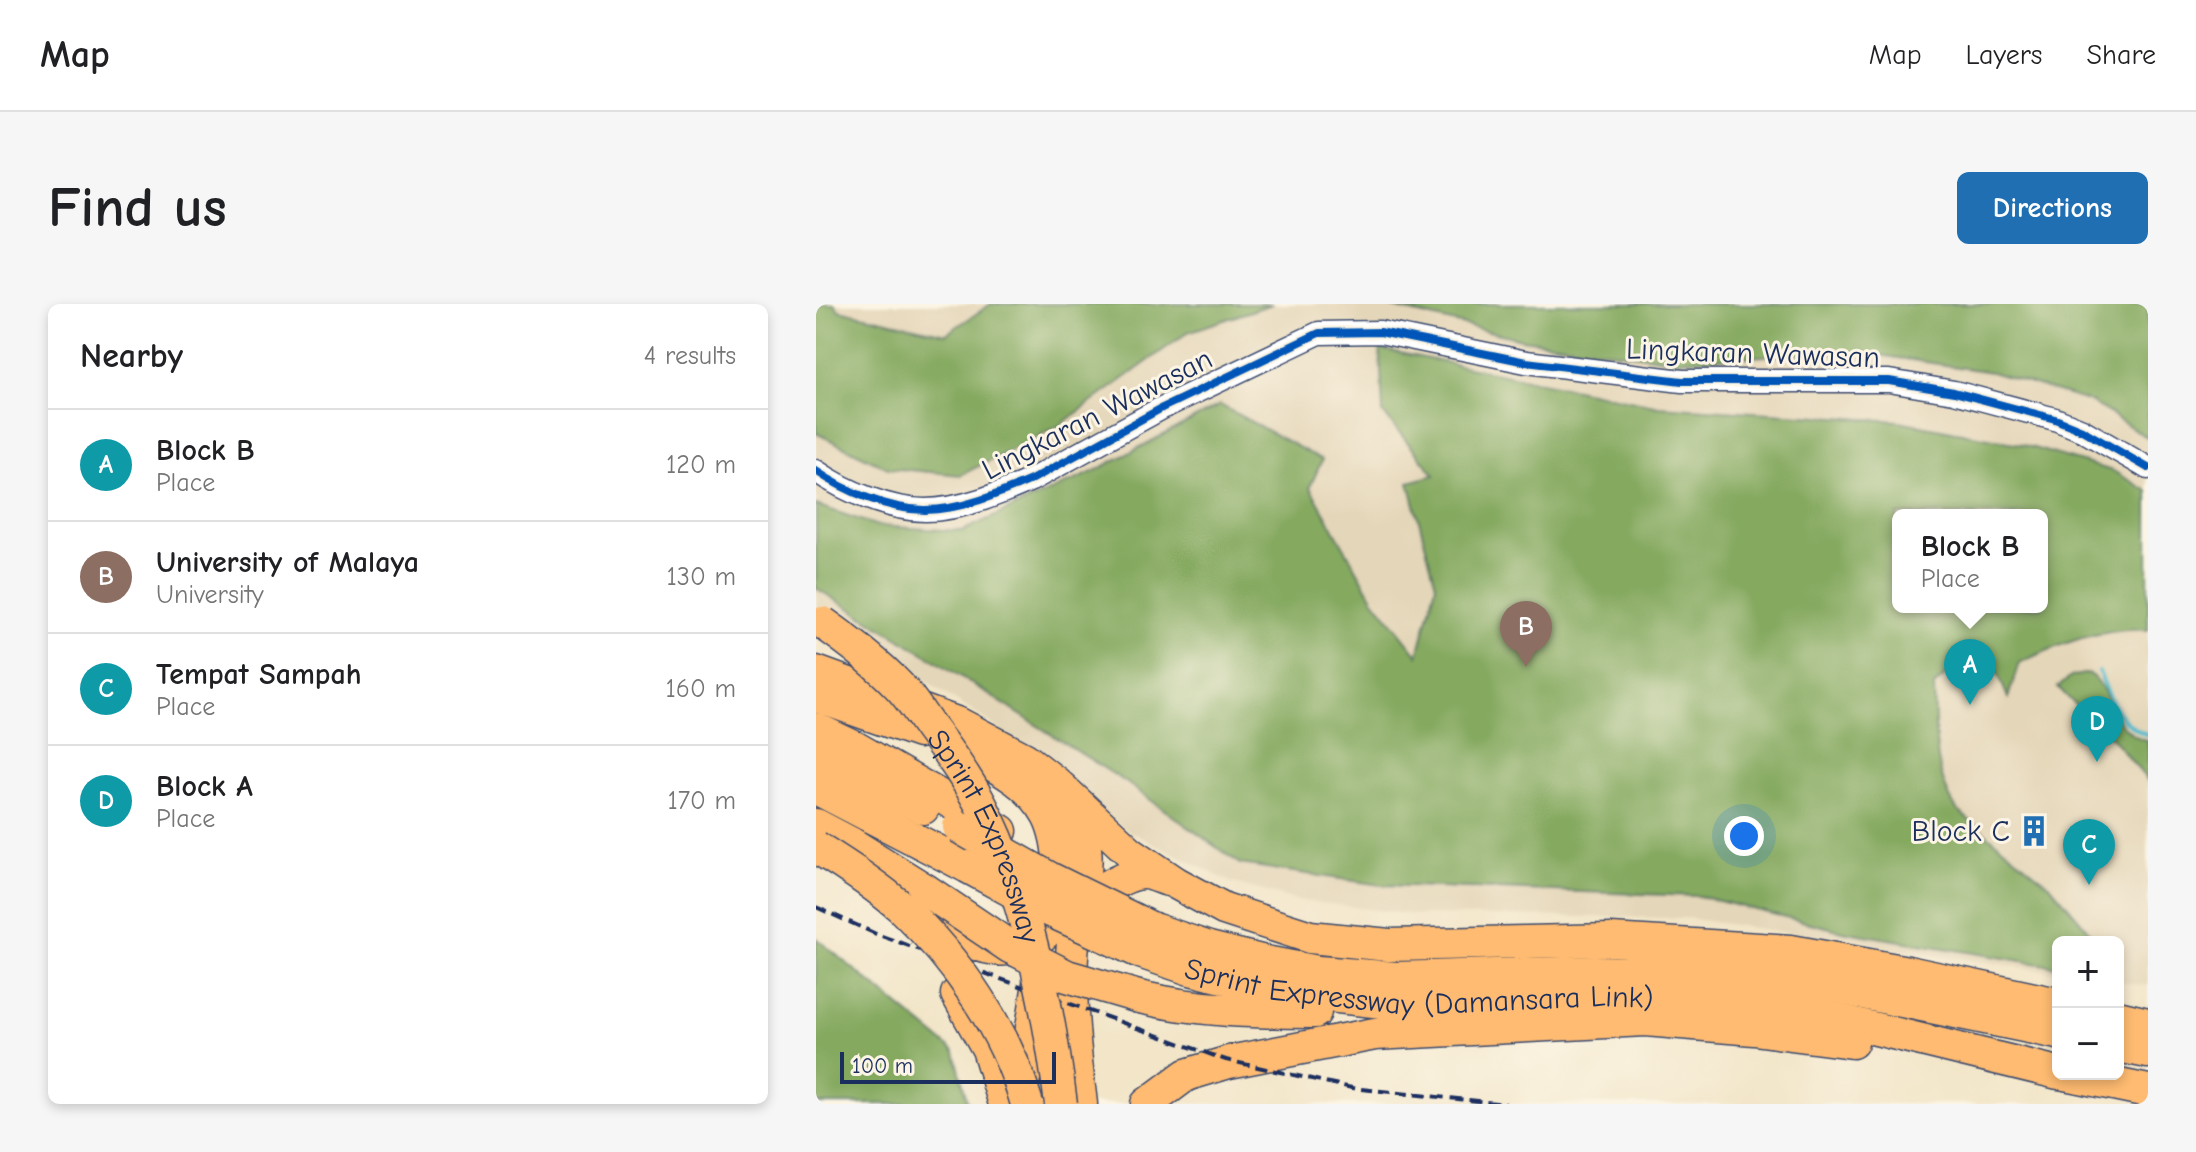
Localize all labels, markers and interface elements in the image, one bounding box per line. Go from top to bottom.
text: Map [40,33,110,77]
text: Map [1869,39,1922,71]
text: Layers [1966,39,2042,71]
text: Share [2086,39,2156,71]
button: Directions [1957,172,2148,244]
text: Find us [48,176,227,240]
street label: Lingkaran Wawasan [1626,332,1880,375]
text: Nearby [80,336,183,376]
text: 4 results [644,341,736,371]
street label: Lingkaran Wawasan [976,341,1218,488]
text: Block B [156,433,255,468]
text: A [99,450,113,480]
text: 120 m [666,450,736,480]
text: Place [156,468,215,498]
popup [1892,509,2048,613]
text: Block B [1921,529,2019,564]
text: University of Malaya [156,545,419,580]
text: B [98,562,114,592]
text: 130 m [667,562,736,592]
text: Place [1921,564,1980,594]
text: University [156,580,264,610]
pin: B [1500,601,1552,667]
pin: A [1944,639,1996,705]
text: Tempat Sampah [156,657,362,692]
text: C [98,674,114,704]
text: 160 m [666,674,736,704]
text: Place [156,692,215,722]
pin: D [2071,696,2123,762]
street label: Sprint Expressway [920,723,1048,948]
text: Block A [156,769,253,804]
text: D [98,786,114,816]
text: 170 m [667,786,736,816]
text: Place [156,804,215,834]
place label: Block C [1912,814,2010,849]
building icon: Block C [2017,814,2051,848]
your location [1724,816,1764,856]
pin: C [2063,819,2115,885]
map controls [2052,936,2124,1080]
button: + [2052,936,2124,1008]
street label: Sprint Expressway (Damansara Link) [1181,951,1654,1024]
button: − [2052,1008,2124,1080]
scale bar [840,1048,1056,1084]
text: 100 m [852,1053,913,1079]

